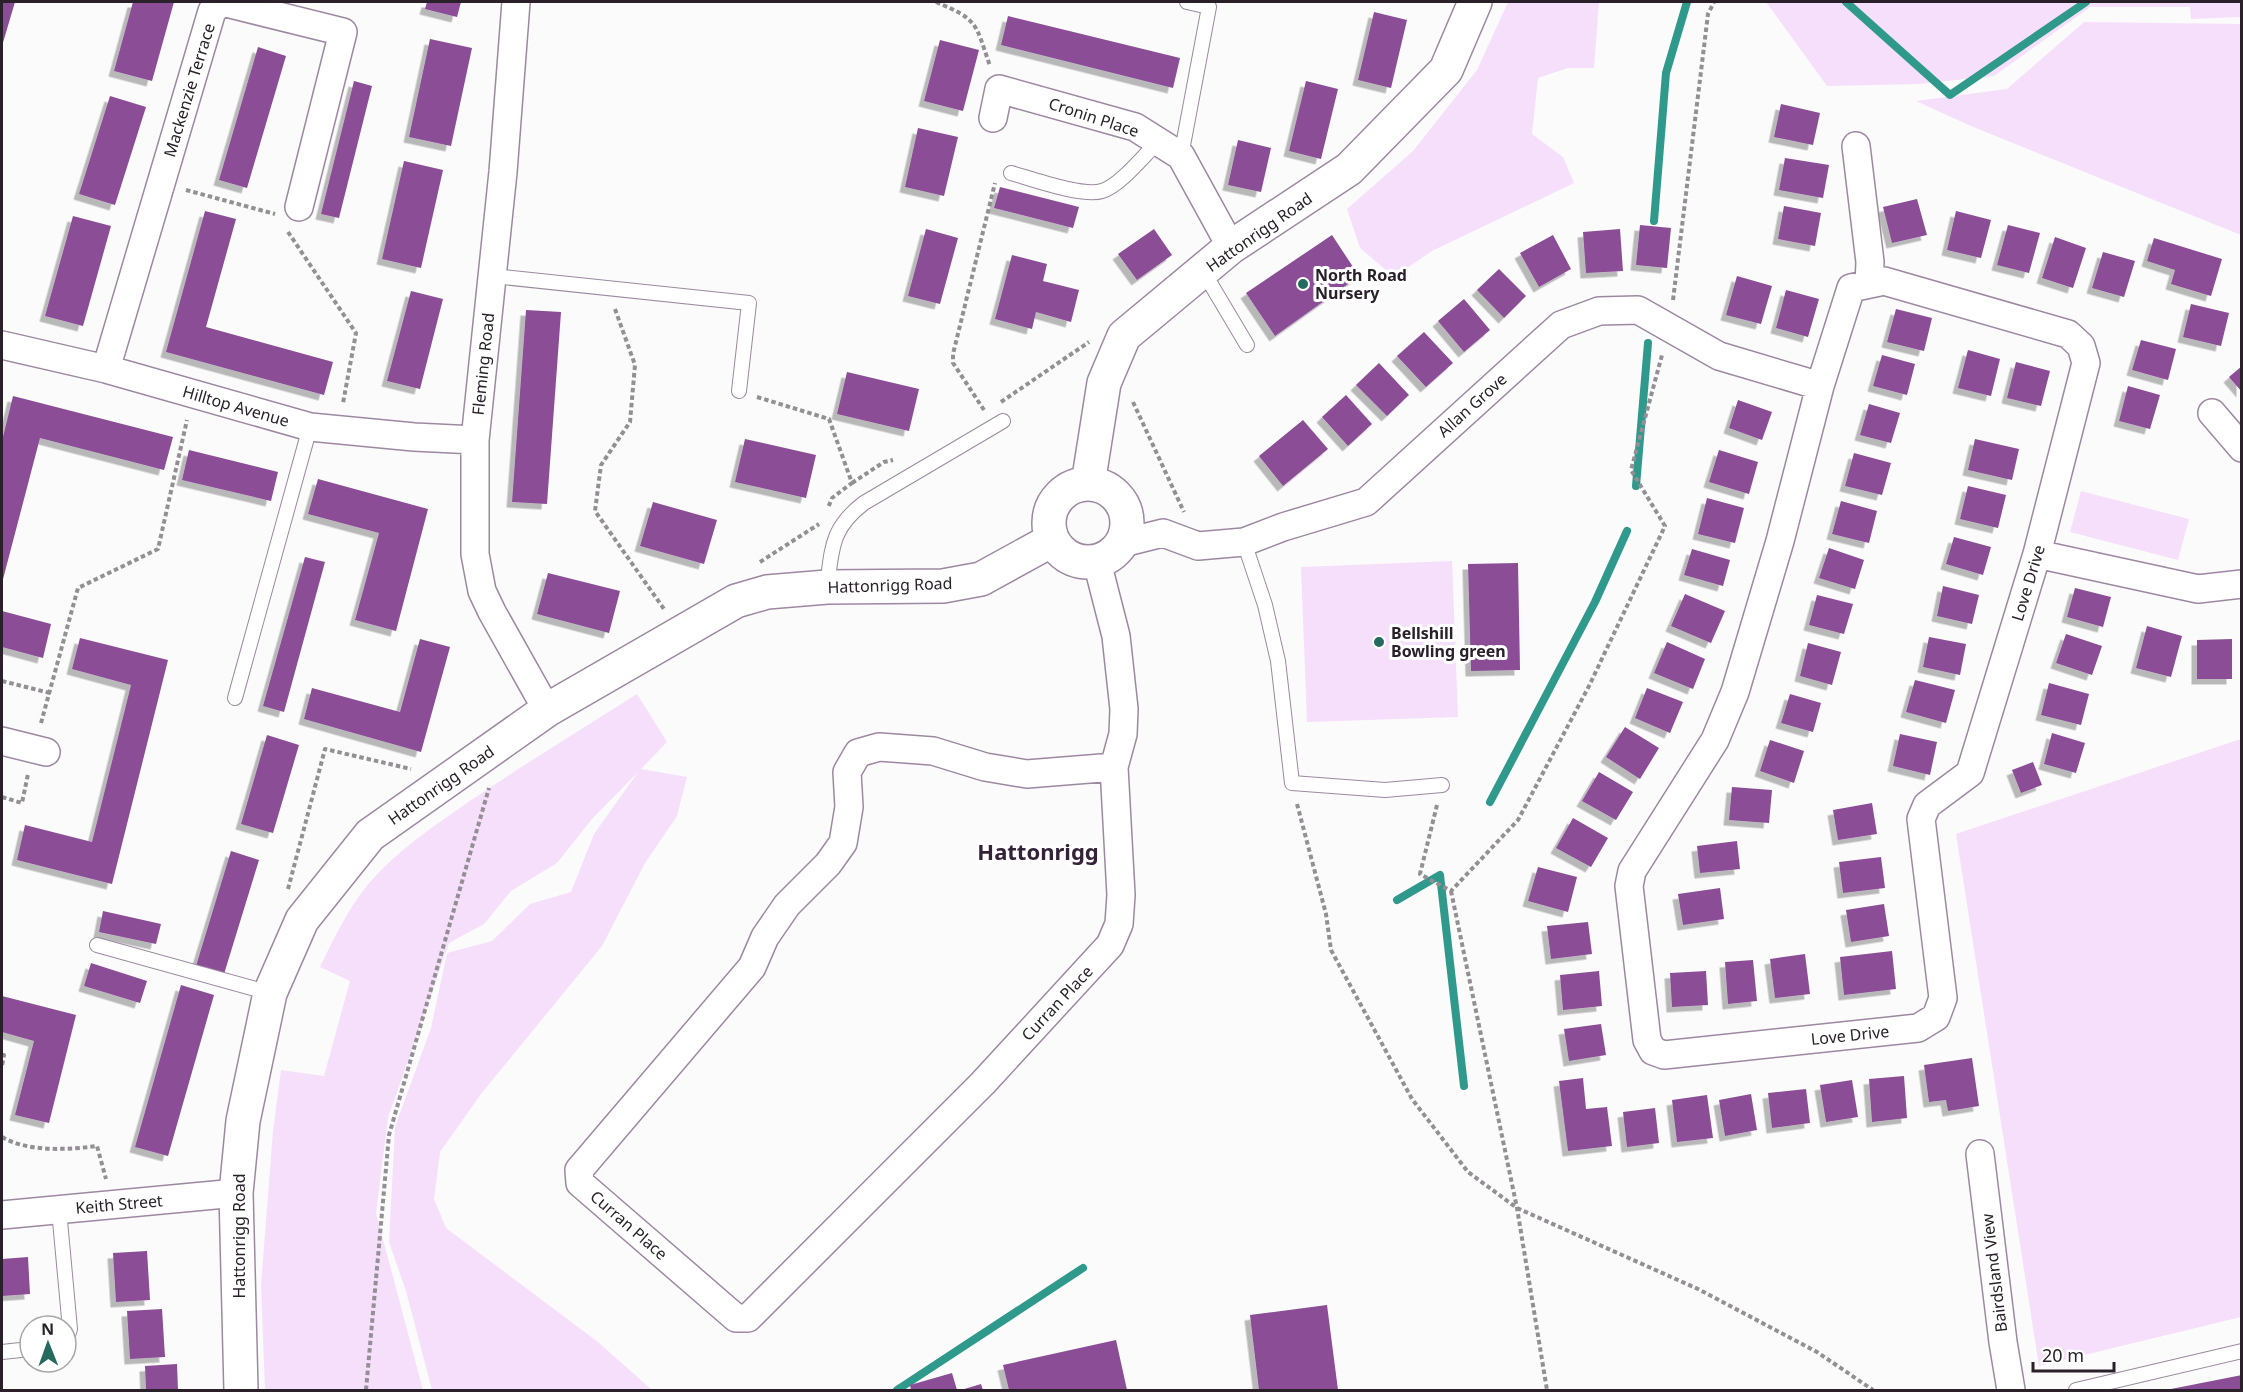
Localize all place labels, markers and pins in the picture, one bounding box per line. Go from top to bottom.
place label: North Road Nursery [1315,264,1407,304]
marker: North Road Nursery [1296,277,1310,291]
place label: Bellshill Bowling green [1391,622,1506,662]
marker: Bellshill Bowling green [1372,635,1386,649]

